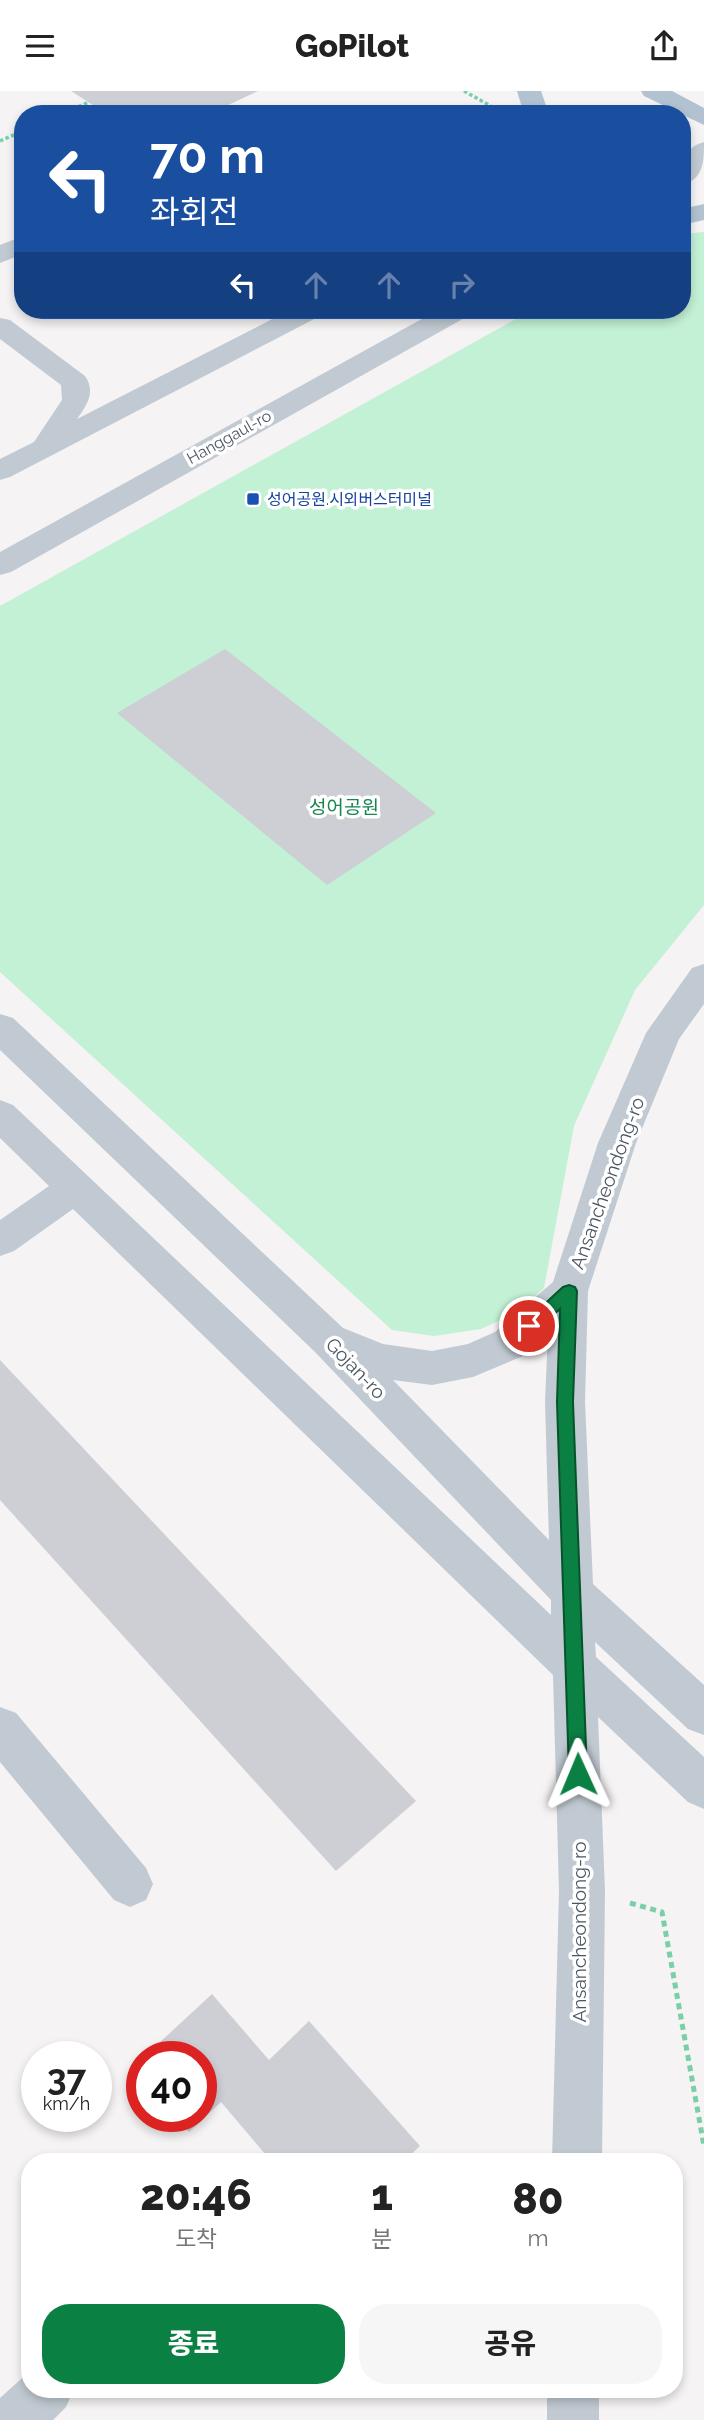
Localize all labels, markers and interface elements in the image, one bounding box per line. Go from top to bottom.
icon: menu [21,27,59,65]
text: GoPilot [295,27,409,64]
icon: share [645,27,683,65]
text: 70 m [150,127,265,184]
icon: left [35,133,126,224]
text: 좌회전 [150,193,238,230]
icon: left [224,266,262,304]
icon: ahead [297,266,335,304]
icon: ahead [370,266,408,304]
icon: right [443,266,481,304]
street label: Hanggaul-ro [184,406,274,468]
place label: 성어공원.시외버스터미널 [267,490,432,509]
marker: 성어공원.시외버스터미널 [245,491,261,507]
park label: 성어공원 [309,796,379,818]
street label: Ansancheondong-ro [566,1094,648,1272]
pin [499,1296,559,1356]
icon: arrive [510,1307,548,1345]
street label: Gojan-ro [322,1333,390,1403]
position arrow [541,1737,615,1811]
street label: Ansancheondong-ro [568,1841,590,2023]
speed limit sign: 40 [126,2041,217,2132]
text: 37 [47,2057,86,2098]
text: km/h [43,2093,90,2114]
text: 20:46 [140,2171,252,2220]
text: 1 [371,2171,393,2220]
text: 80 [512,2175,564,2224]
text: m [527,2224,549,2251]
text: 도착 [175,2225,217,2252]
text: 분 [371,2225,393,2252]
button: 종료 [42,2304,345,2384]
button: 공유 [359,2304,662,2384]

